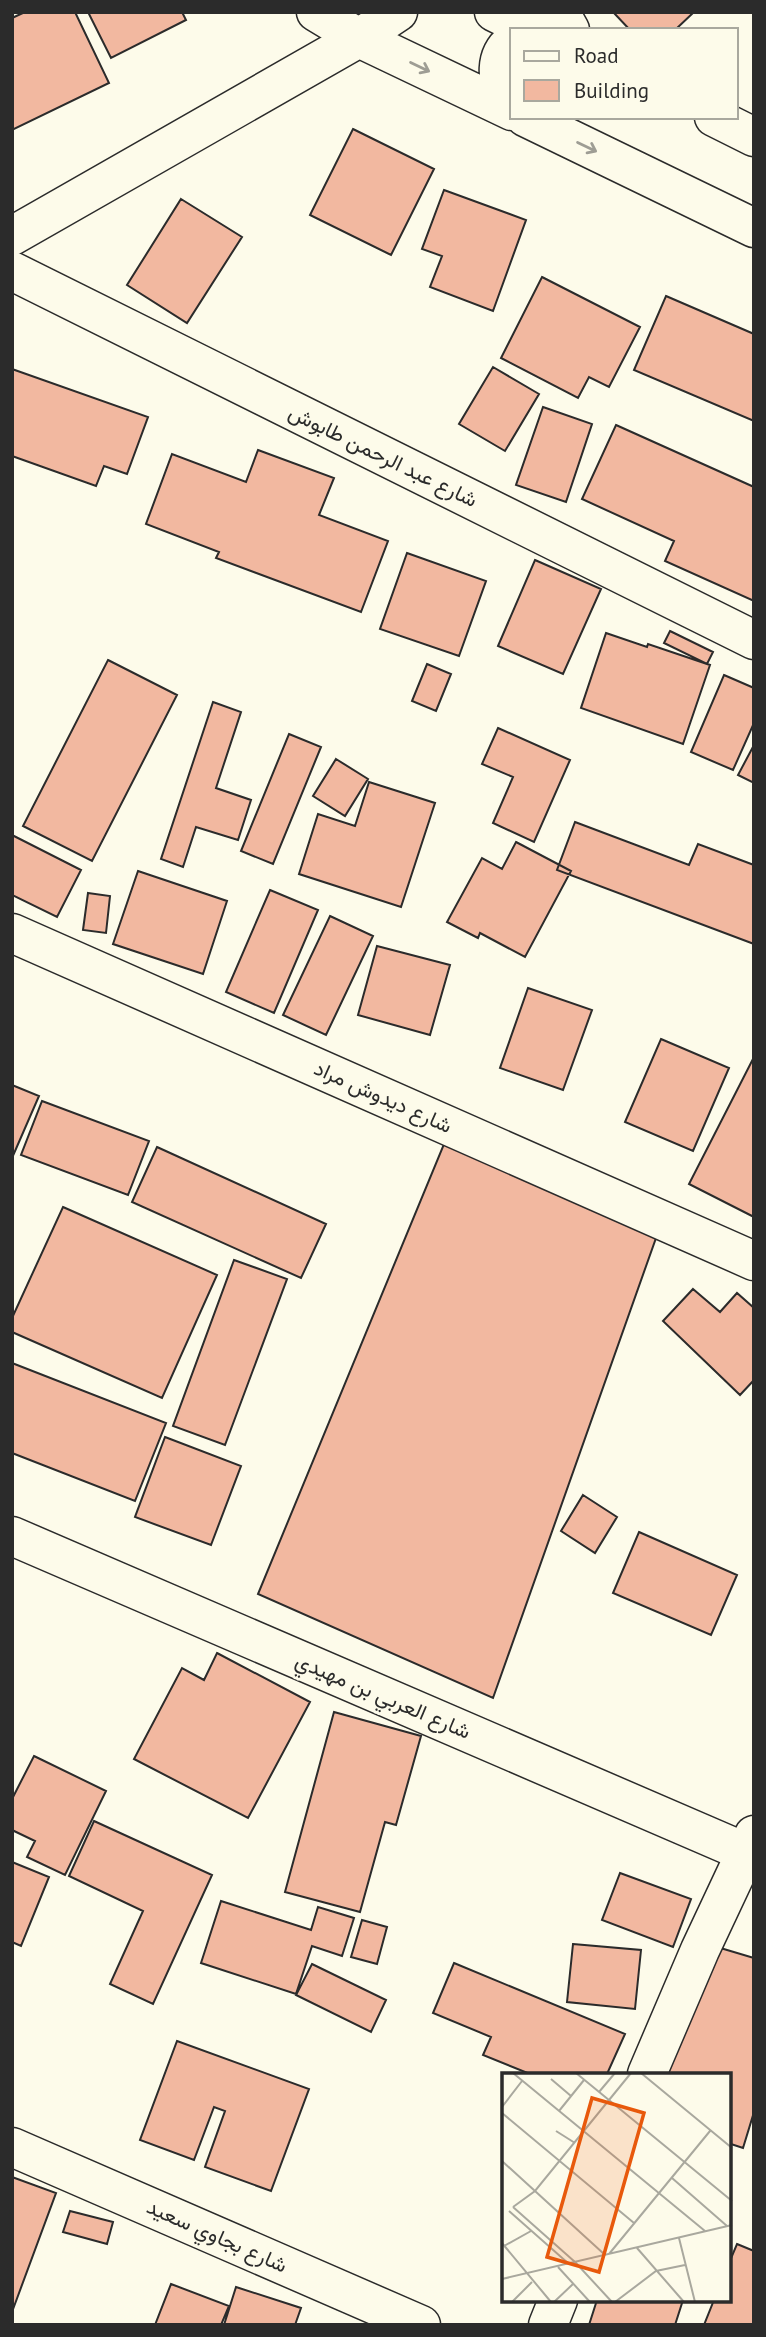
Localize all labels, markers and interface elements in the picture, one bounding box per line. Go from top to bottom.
legend [510,28,738,119]
text: Road [574,42,618,69]
one-way arrow [409,61,430,74]
text: Building [574,77,649,104]
one-way arrow [576,141,597,154]
street label: شارع عبد الرحمن طابوش [284,398,482,514]
street label: شارع ديدوش مراد [310,1054,456,1140]
street label: شارع العربي بن مهيدي [290,1646,475,1748]
inset map [502,2073,731,2302]
street label: شارع بجاوي سعيد [141,2193,292,2282]

